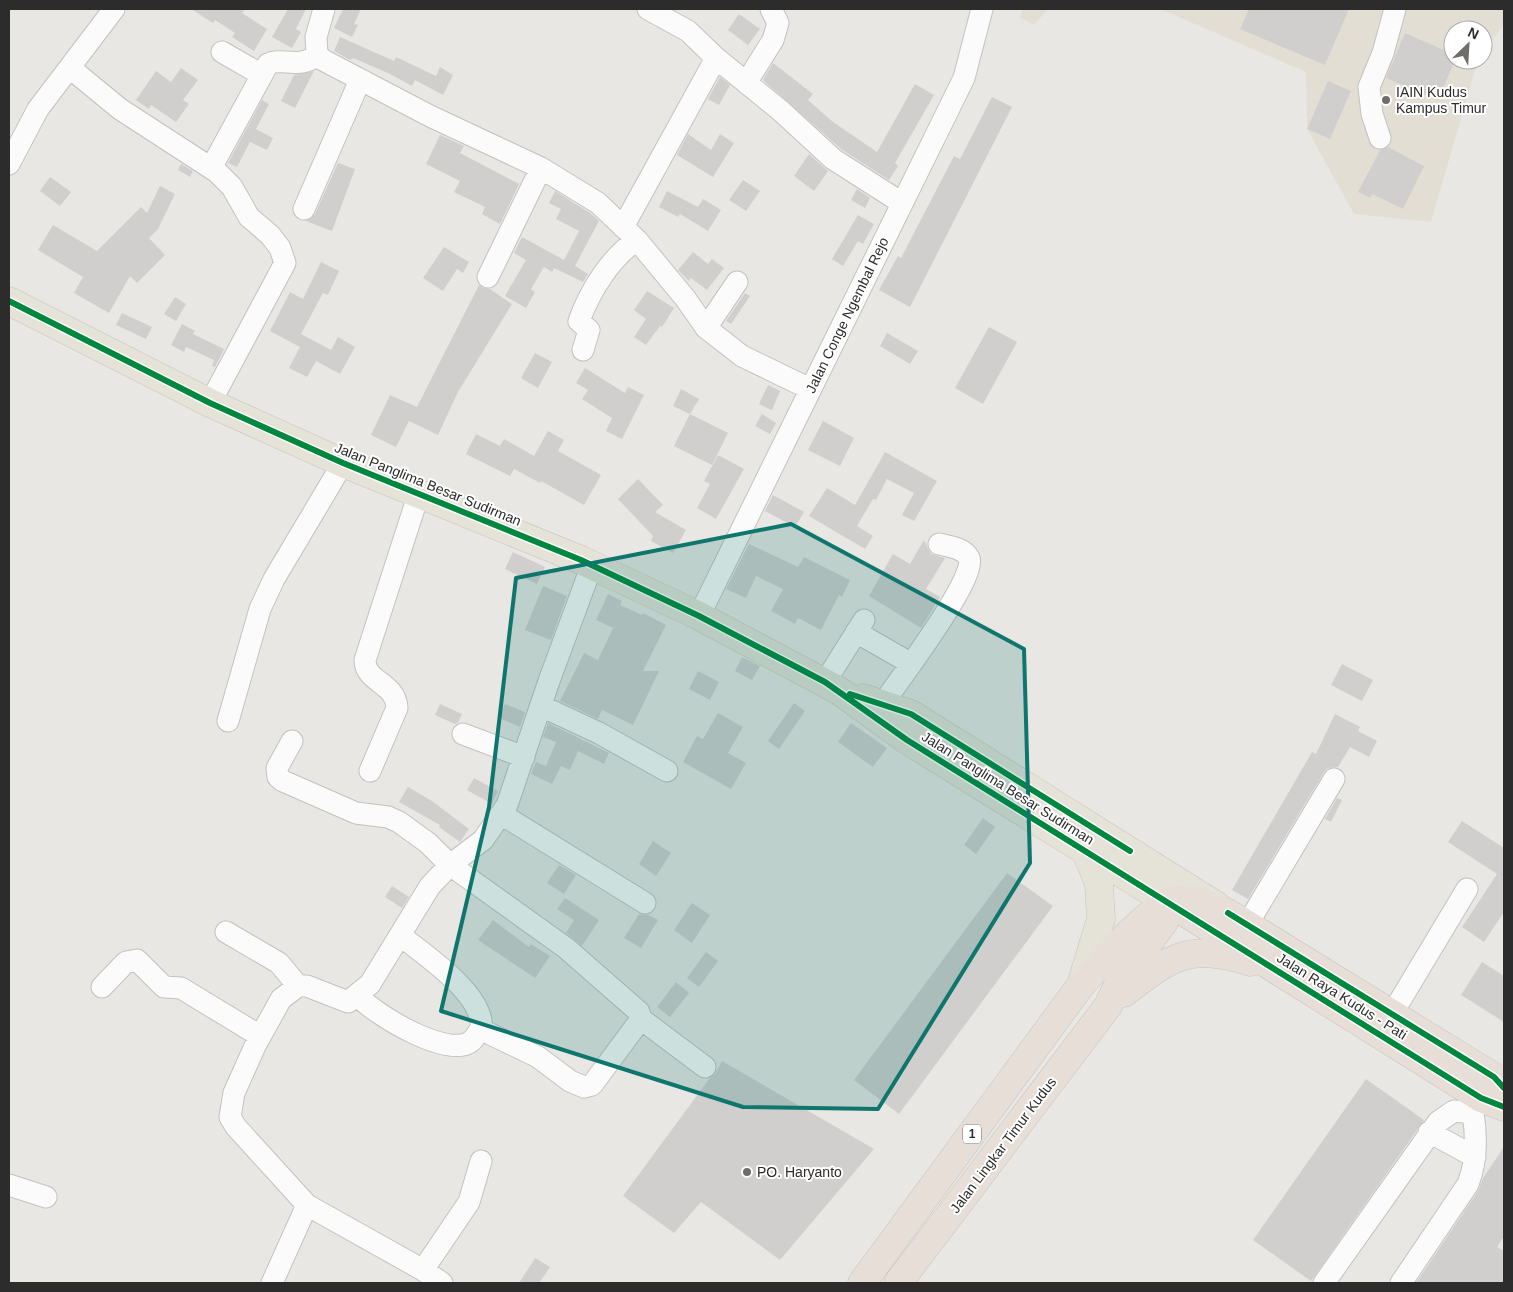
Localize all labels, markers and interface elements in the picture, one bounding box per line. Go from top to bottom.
north arrow [1443,20,1493,70]
text: N [1466,24,1481,43]
place label: IAIN Kudus Kampus Timur [1396,84,1487,116]
marker: IAIN Kudus Kampus Timur [1380,94,1392,106]
street label: Jalan Conge Ngembal Rejo [802,234,892,395]
street label: Jalan Panglima Besar Sudirman [332,439,524,529]
street label: Jalan Panglima Besar Sudirman [919,728,1097,848]
street label: Jalan Raya Kudus - Pati [1274,949,1410,1043]
street label: Jalan Lingkar Timur Kudus [947,1074,1059,1216]
road number: 1 [963,1124,981,1144]
place label: PO. Haryanto [757,1164,842,1180]
marker: PO. Haryanto [741,1166,753,1178]

